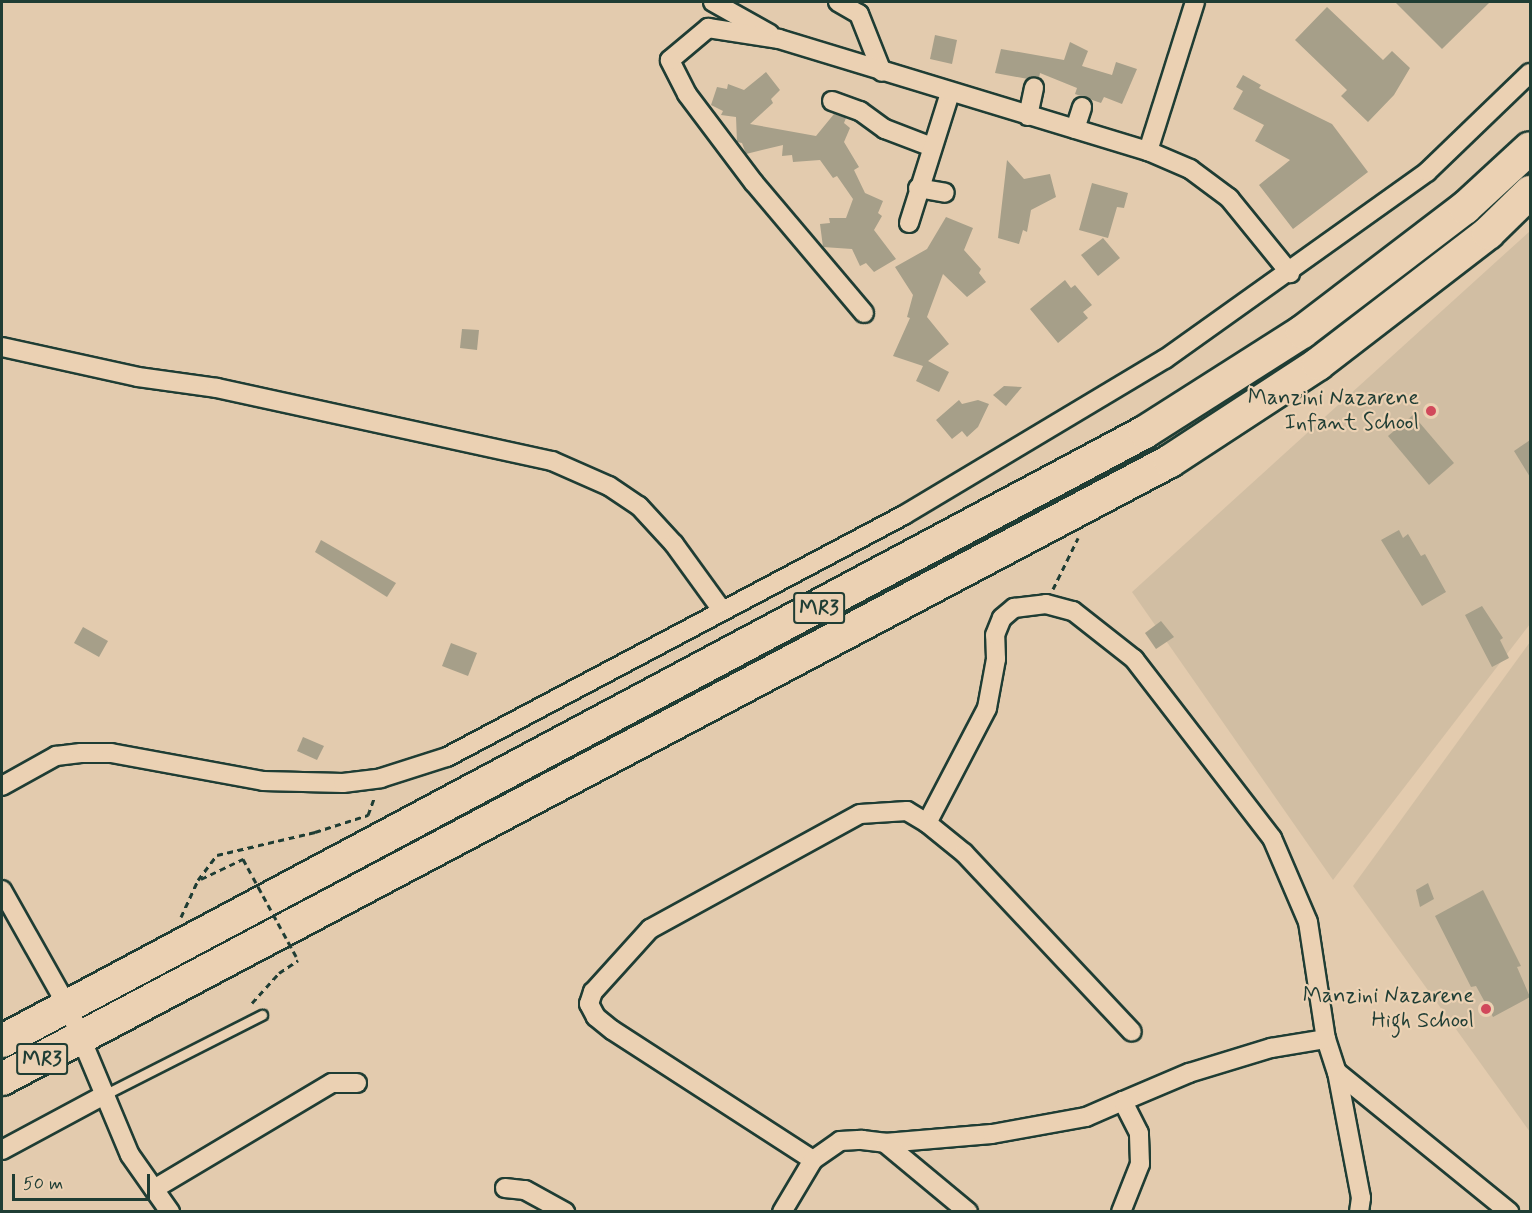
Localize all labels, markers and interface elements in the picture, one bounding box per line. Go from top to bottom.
place label: Manzini Nazarene Infant School [1248,385,1419,436]
marker: Manzini Nazarene Infant School [1424,404,1438,418]
road number: MR3 [792,590,846,626]
place label: Manzini Nazarene High School [1303,983,1474,1034]
marker: Manzini Nazarene High School [1479,1002,1493,1016]
road number: MR3 [15,1041,69,1077]
scale bar [15,1162,153,1200]
text: 50 m [23,1172,63,1196]

